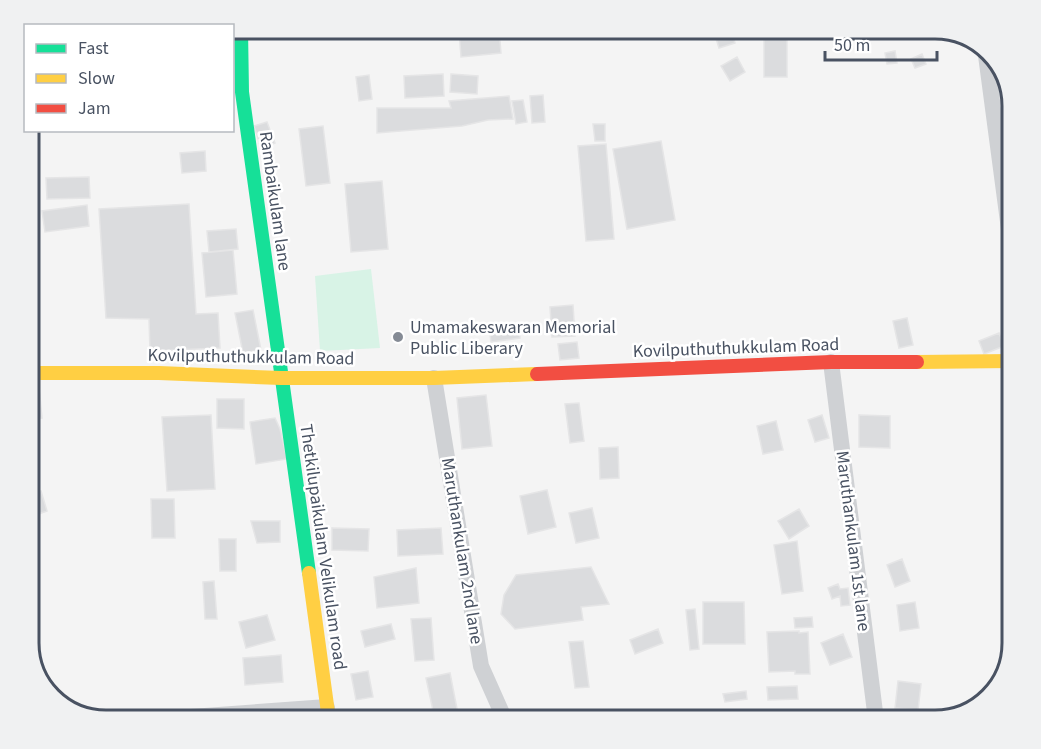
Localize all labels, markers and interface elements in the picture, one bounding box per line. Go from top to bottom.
legend [24,24,234,132]
scale bar [825,24,938,62]
text: 50 m [834,33,870,58]
text: Fast [78,36,109,61]
text: Slow [78,66,115,91]
text: Jam [78,96,111,121]
street label: Rambaikulam lane [253,130,297,272]
place label: Umamakeswaran Memorial Public Liberary [410,315,616,361]
marker: Umamakeswaran Memorial Public Liberary [391,330,405,344]
street label: Kovilputhuthukkulam Road [632,332,840,364]
street label: Kovilputhuthukkulam Road [147,343,355,371]
street label: Thetkilupaikulam Velikulam road [293,422,353,672]
street label: Maruthankulam 1st lane [830,449,876,633]
street label: Maruthankulam 2nd lane [435,456,489,646]

